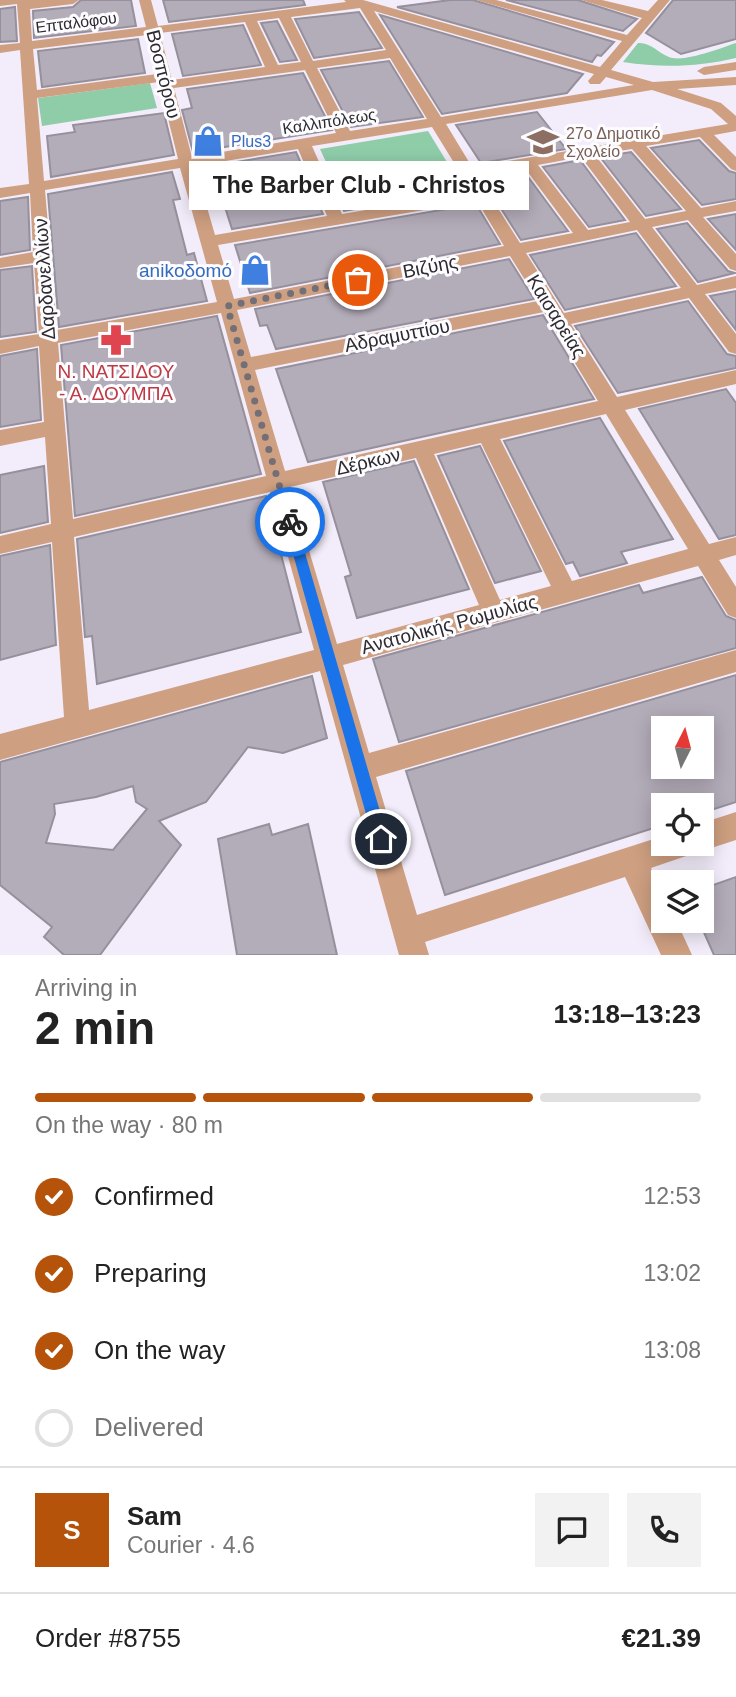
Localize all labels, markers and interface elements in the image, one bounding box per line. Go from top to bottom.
street label: Επταλόφου [34,9,118,36]
street label: Βοσπόρου [142,28,185,121]
street label: Καλλιπόλεως [281,106,377,137]
shop icon: Plus3 [191,124,225,158]
school or university icon: 27ο Δημοτικό Σχολείο [526,125,560,159]
place label: 27ο Δημοτικό Σχολείο [566,125,660,160]
place label: Plus3 [231,133,271,150]
callout: The Barber Club - Christos [188,161,528,210]
text: The Barber Club - Christos [213,172,505,198]
street label: Δαρδανελλίων [30,218,59,340]
pin [328,250,388,310]
street label: Βιζύης [401,251,459,282]
shop icon: anikoδomό [238,253,272,287]
place label: anikoδomό [139,260,232,281]
icon: bag [339,261,377,299]
street label: Καισαρείας [523,271,590,362]
street label: Αδραμυττίου [343,315,451,356]
pharmacy icon: Ν. ΝΑΤΣΙΔΟΥ - Α. ΔΟΥΜΠΑ [99,323,133,357]
place label: Ν. ΝΑΤΣΙΔΟΥ - Α. ΔΟΥΜΠΑ [57,361,175,404]
street label: Δέρκων [334,444,402,479]
courier [255,487,325,557]
icon: bike [271,503,309,541]
street label: Ανατολικής Ρωμυλίας [359,591,539,658]
north arrow [651,716,714,779]
map controls [651,716,714,933]
button: locate [651,793,714,856]
pin [351,809,411,869]
icon: home [362,820,400,858]
button: layers [651,870,714,933]
text: Arriving in [35,975,137,1001]
text: 13:18–13:23 [554,999,701,1029]
text: 2 min [35,1002,155,1054]
text: On the way · 80 m [35,1112,223,1138]
icon: check [35,1178,73,1216]
text: Confirmed [94,1181,214,1211]
text: 12:53 [643,1183,701,1209]
icon: check [35,1255,73,1293]
text: Preparing [94,1258,207,1288]
text: 13:02 [643,1260,701,1286]
icon: check [35,1332,73,1370]
text: On the way [94,1335,226,1365]
text: 13:08 [643,1337,701,1363]
text: Delivered [94,1412,204,1442]
button: chat [535,1493,609,1567]
button: phone [627,1493,701,1567]
text: Sam [127,1501,182,1531]
text: S [63,1515,81,1545]
text: Courier · 4.6 [127,1532,255,1558]
text: Order #8755 [35,1623,181,1653]
text: €21.39 [621,1623,701,1653]

